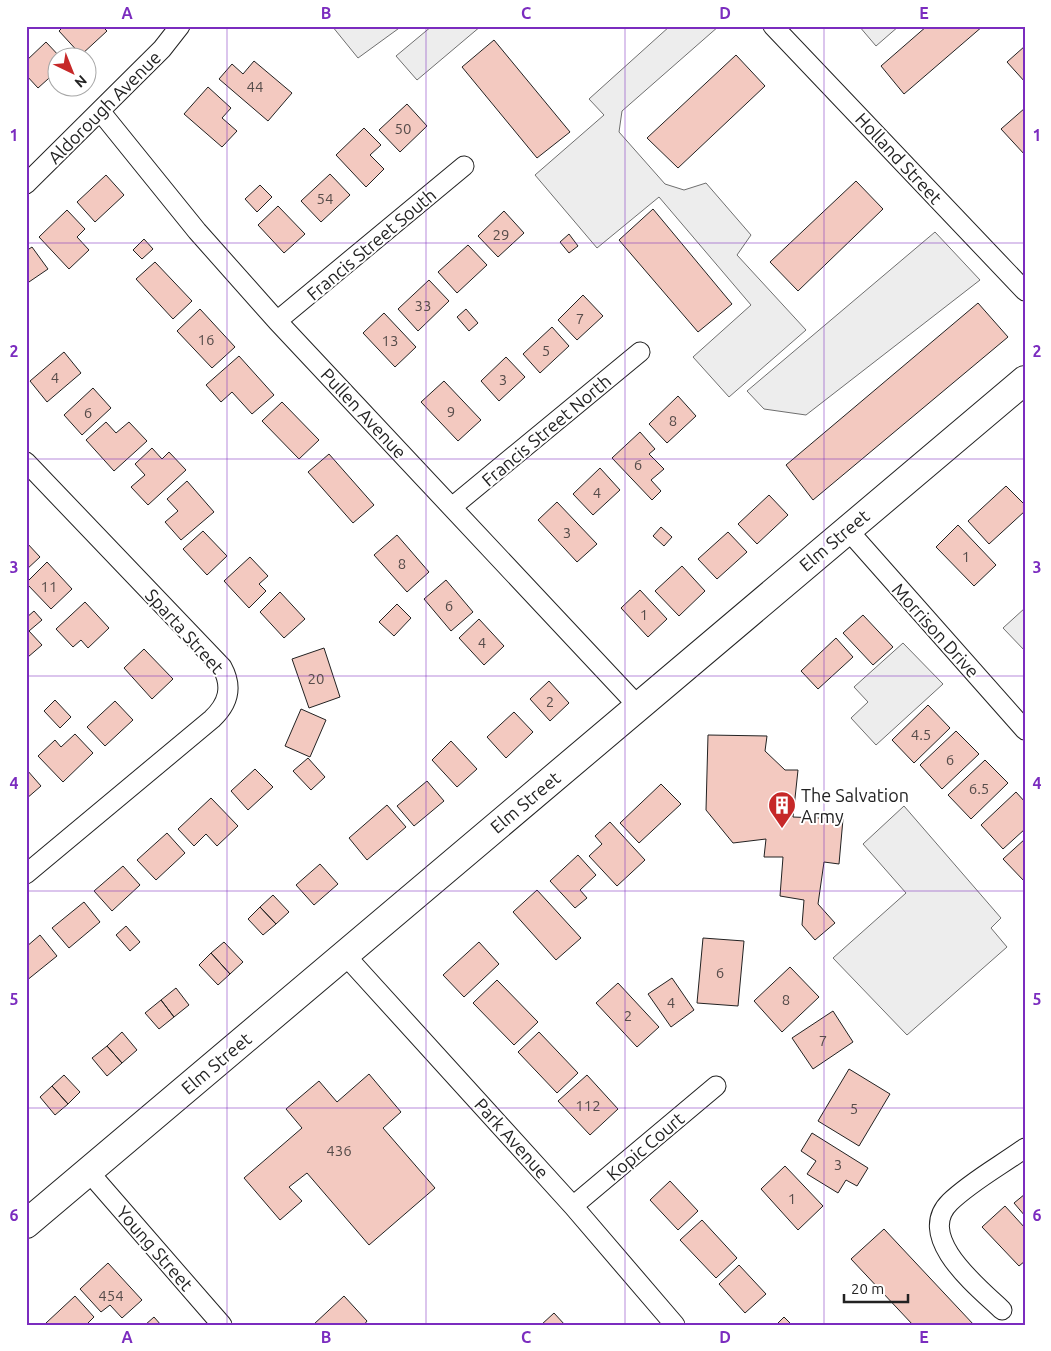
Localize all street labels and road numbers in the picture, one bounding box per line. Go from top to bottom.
street label: Aldorough Avenue [44,47,164,167]
street label: Holland Street [852,108,946,208]
street label: Francis Street South [302,184,440,304]
street label: Pullen Avenue [317,364,411,462]
street label: Francis Street North [477,370,615,490]
street label: Elm Street [795,505,873,575]
street label: Morrison Drive [889,579,983,681]
street label: Sparta Street [142,585,228,677]
street label: Elm Street [486,767,564,837]
street label: Elm Street [177,1028,255,1098]
street label: Park Avenue [471,1094,553,1182]
street label: Kopic Court [602,1108,688,1184]
street label: Young Street [113,1202,197,1294]

